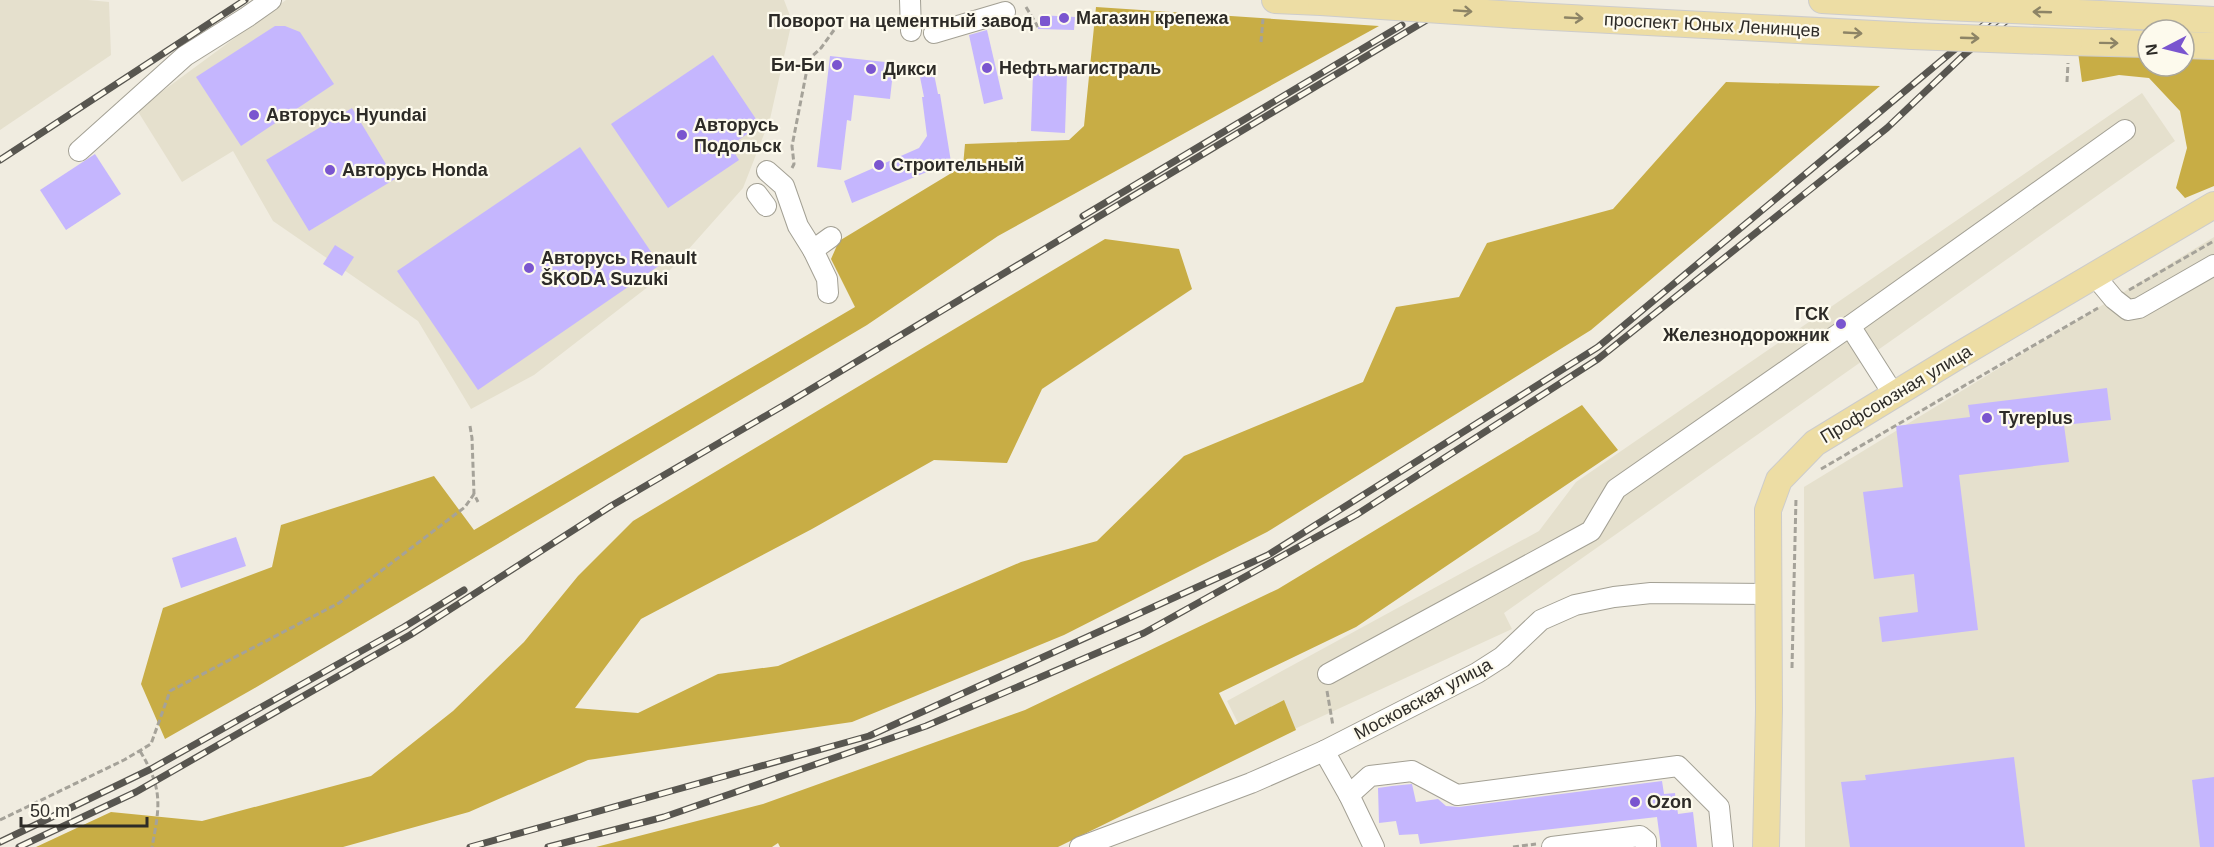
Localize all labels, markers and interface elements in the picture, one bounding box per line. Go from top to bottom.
one-way arrow [1452,6,1472,17]
one-way arrow [2032,6,2052,17]
place label: Магазин крепежа [1076,8,1229,28]
street label: проспект Юных Ленинцев [1603,9,1821,41]
place label: Поворот на цементный завод [768,11,1034,31]
marker: Магазин крепежа [1057,11,1071,25]
one-way arrow [1564,12,1584,23]
marker: Поворот на цементный завод [1038,14,1052,28]
north arrow [2136,18,2196,78]
one-way arrow [1842,27,1862,38]
one-way arrow [1960,33,1980,44]
one-way arrow [2098,37,2118,49]
text: N [2142,43,2161,57]
place label: Би-Би [771,55,825,75]
marker: Би-Би [830,58,844,72]
place label: Нефтьмагистраль [999,58,1161,78]
place label: Дикси [883,59,937,79]
marker: Нефтьмагистраль [980,61,994,75]
marker: Дикси [864,62,878,76]
place label: Авторусь Hyundai [266,105,427,125]
marker: Авторусь Hyundai [247,108,261,122]
place label: Авторусь Подольск [694,115,782,156]
marker: Авторусь Подольск [675,128,689,142]
place label: Строительный [891,155,1025,175]
marker: Строительный [872,158,886,172]
place label: Авторусь Honda [342,160,489,180]
marker: Авторусь Honda [323,163,337,177]
place label: Авторусь Renault ŠKODA Suzuki [541,248,697,289]
marker: Авторусь Renault ŠKODA Suzuki [522,261,536,275]
place label: ГСК Железнодорожник [1662,304,1830,345]
marker: ГСК Железнодорожник [1834,317,1848,331]
street label: Профсоюзная улица [1817,340,1976,447]
place label: Tyreplus [1999,408,2073,428]
marker: Tyreplus [1980,411,1994,425]
street label: Московская улица [1351,654,1496,744]
scale bar [21,790,147,828]
place label: Ozon [1647,792,1692,812]
marker: Ozon [1628,795,1642,809]
text: 50 m [30,801,70,821]

